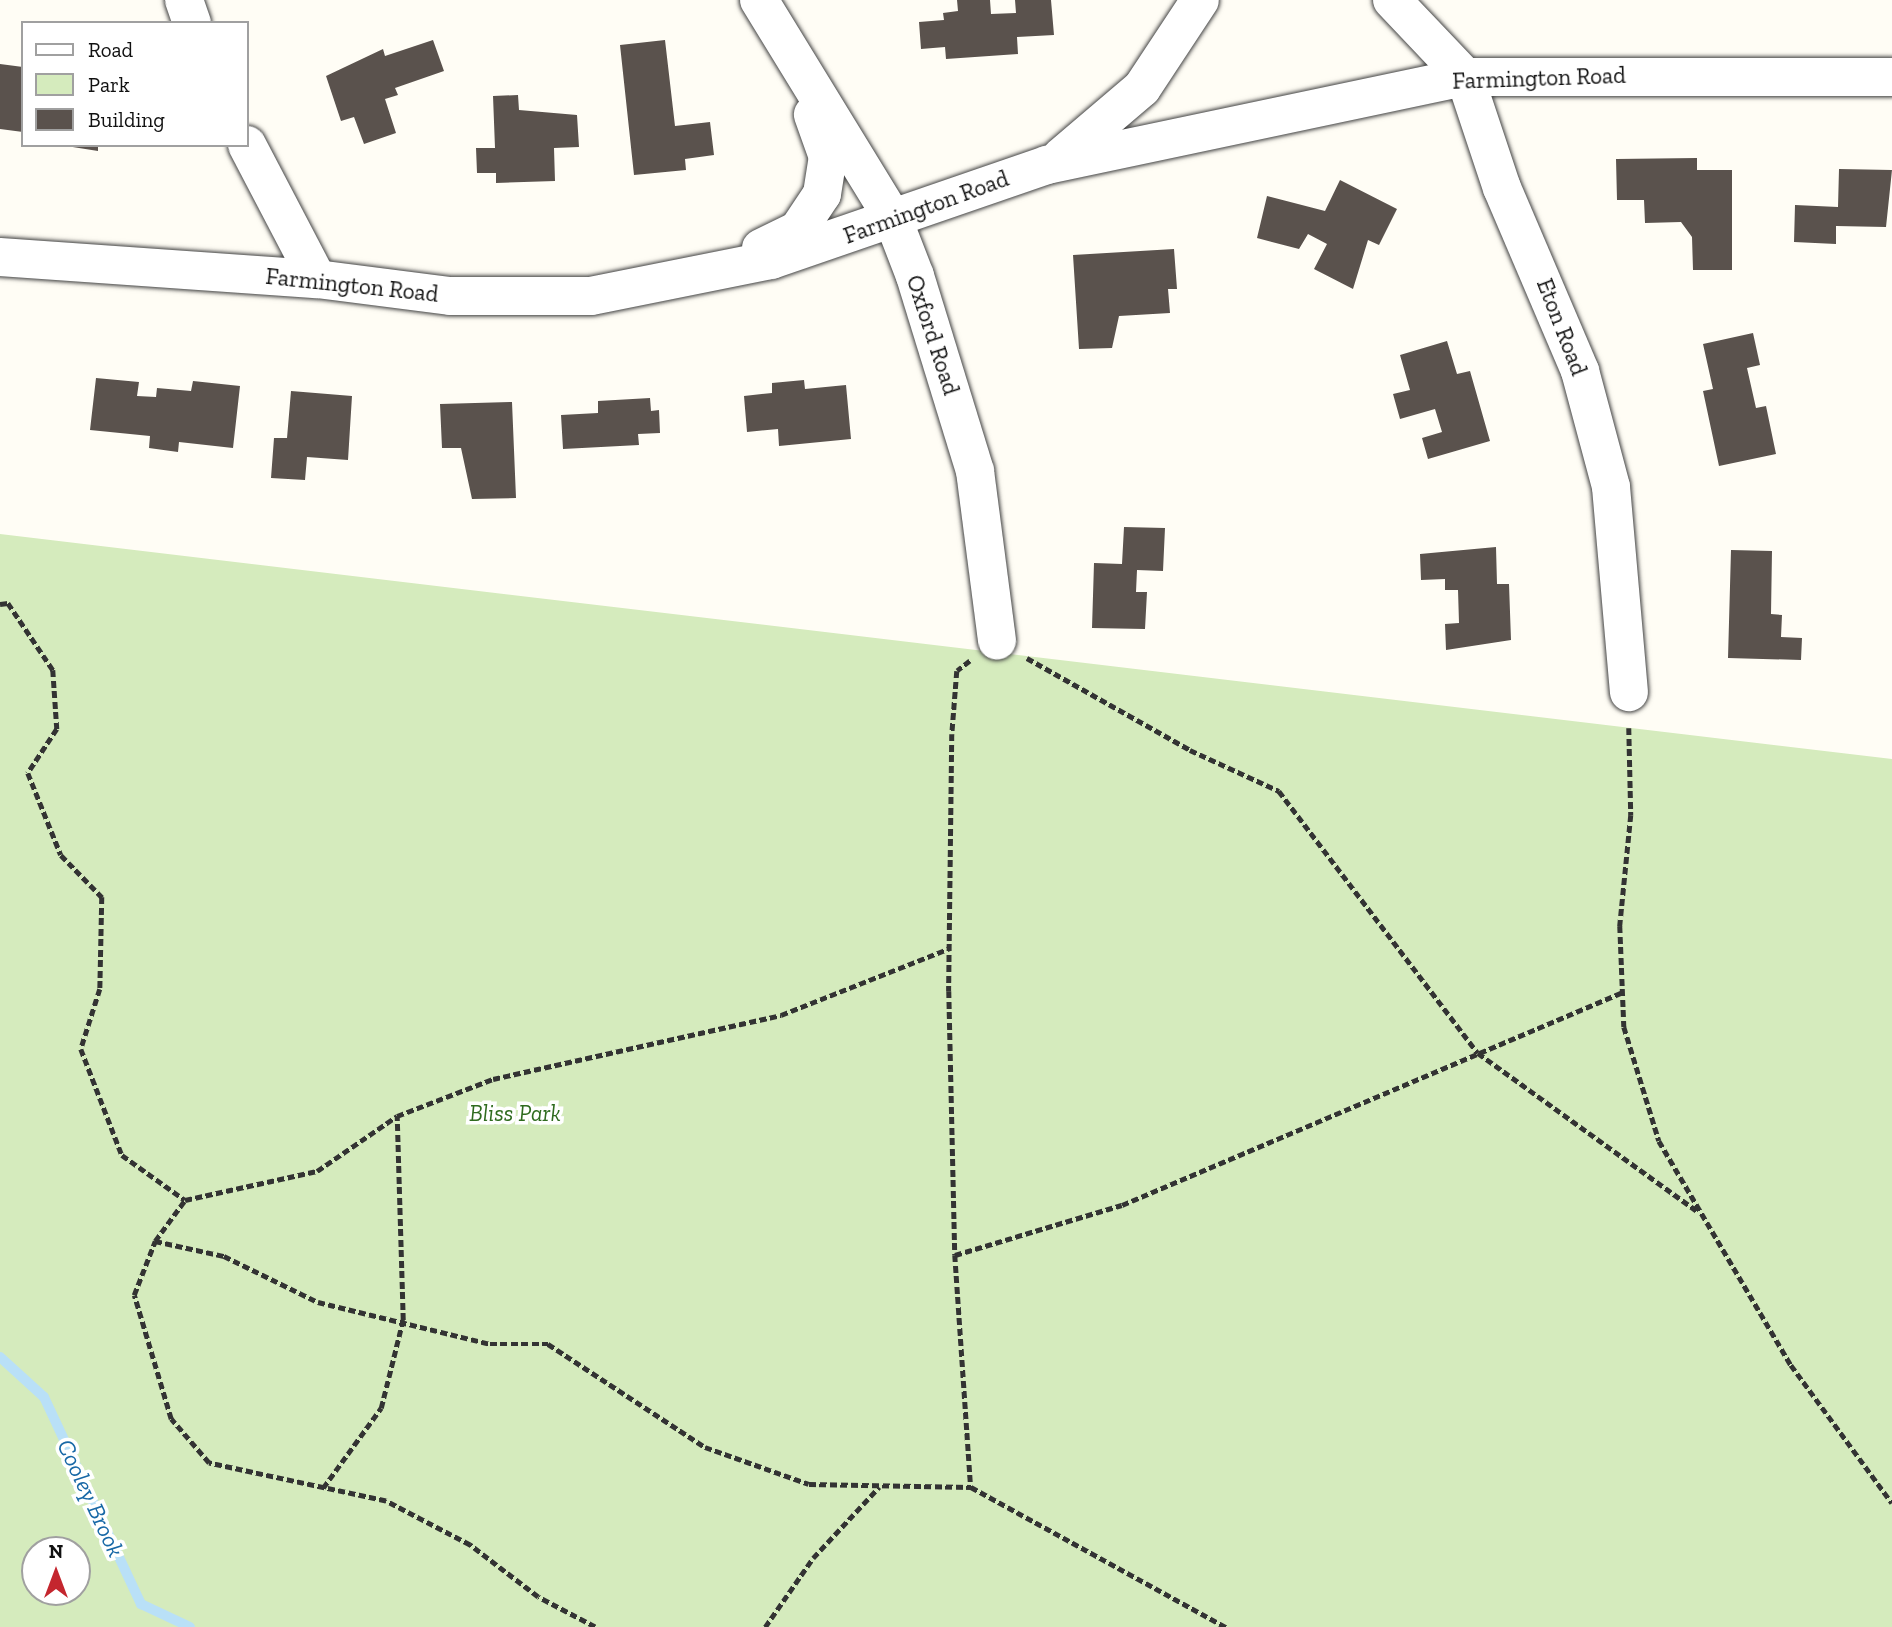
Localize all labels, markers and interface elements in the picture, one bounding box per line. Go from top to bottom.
legend [21,21,248,147]
text: Road [88,37,133,62]
street label: Farmington Road [1452,61,1626,95]
text: Park [88,72,130,97]
text: Building [88,107,165,132]
street label: Farmington Road [840,164,1012,250]
street label: Farmington Road [264,262,440,308]
street label: Oxford Road [901,272,965,398]
street label: Eton Road [1531,275,1593,379]
park label: Bliss Park [469,1099,561,1127]
water label: Cooley Brook [51,1435,131,1561]
north arrow [21,1536,91,1606]
text: N [49,1540,63,1563]

